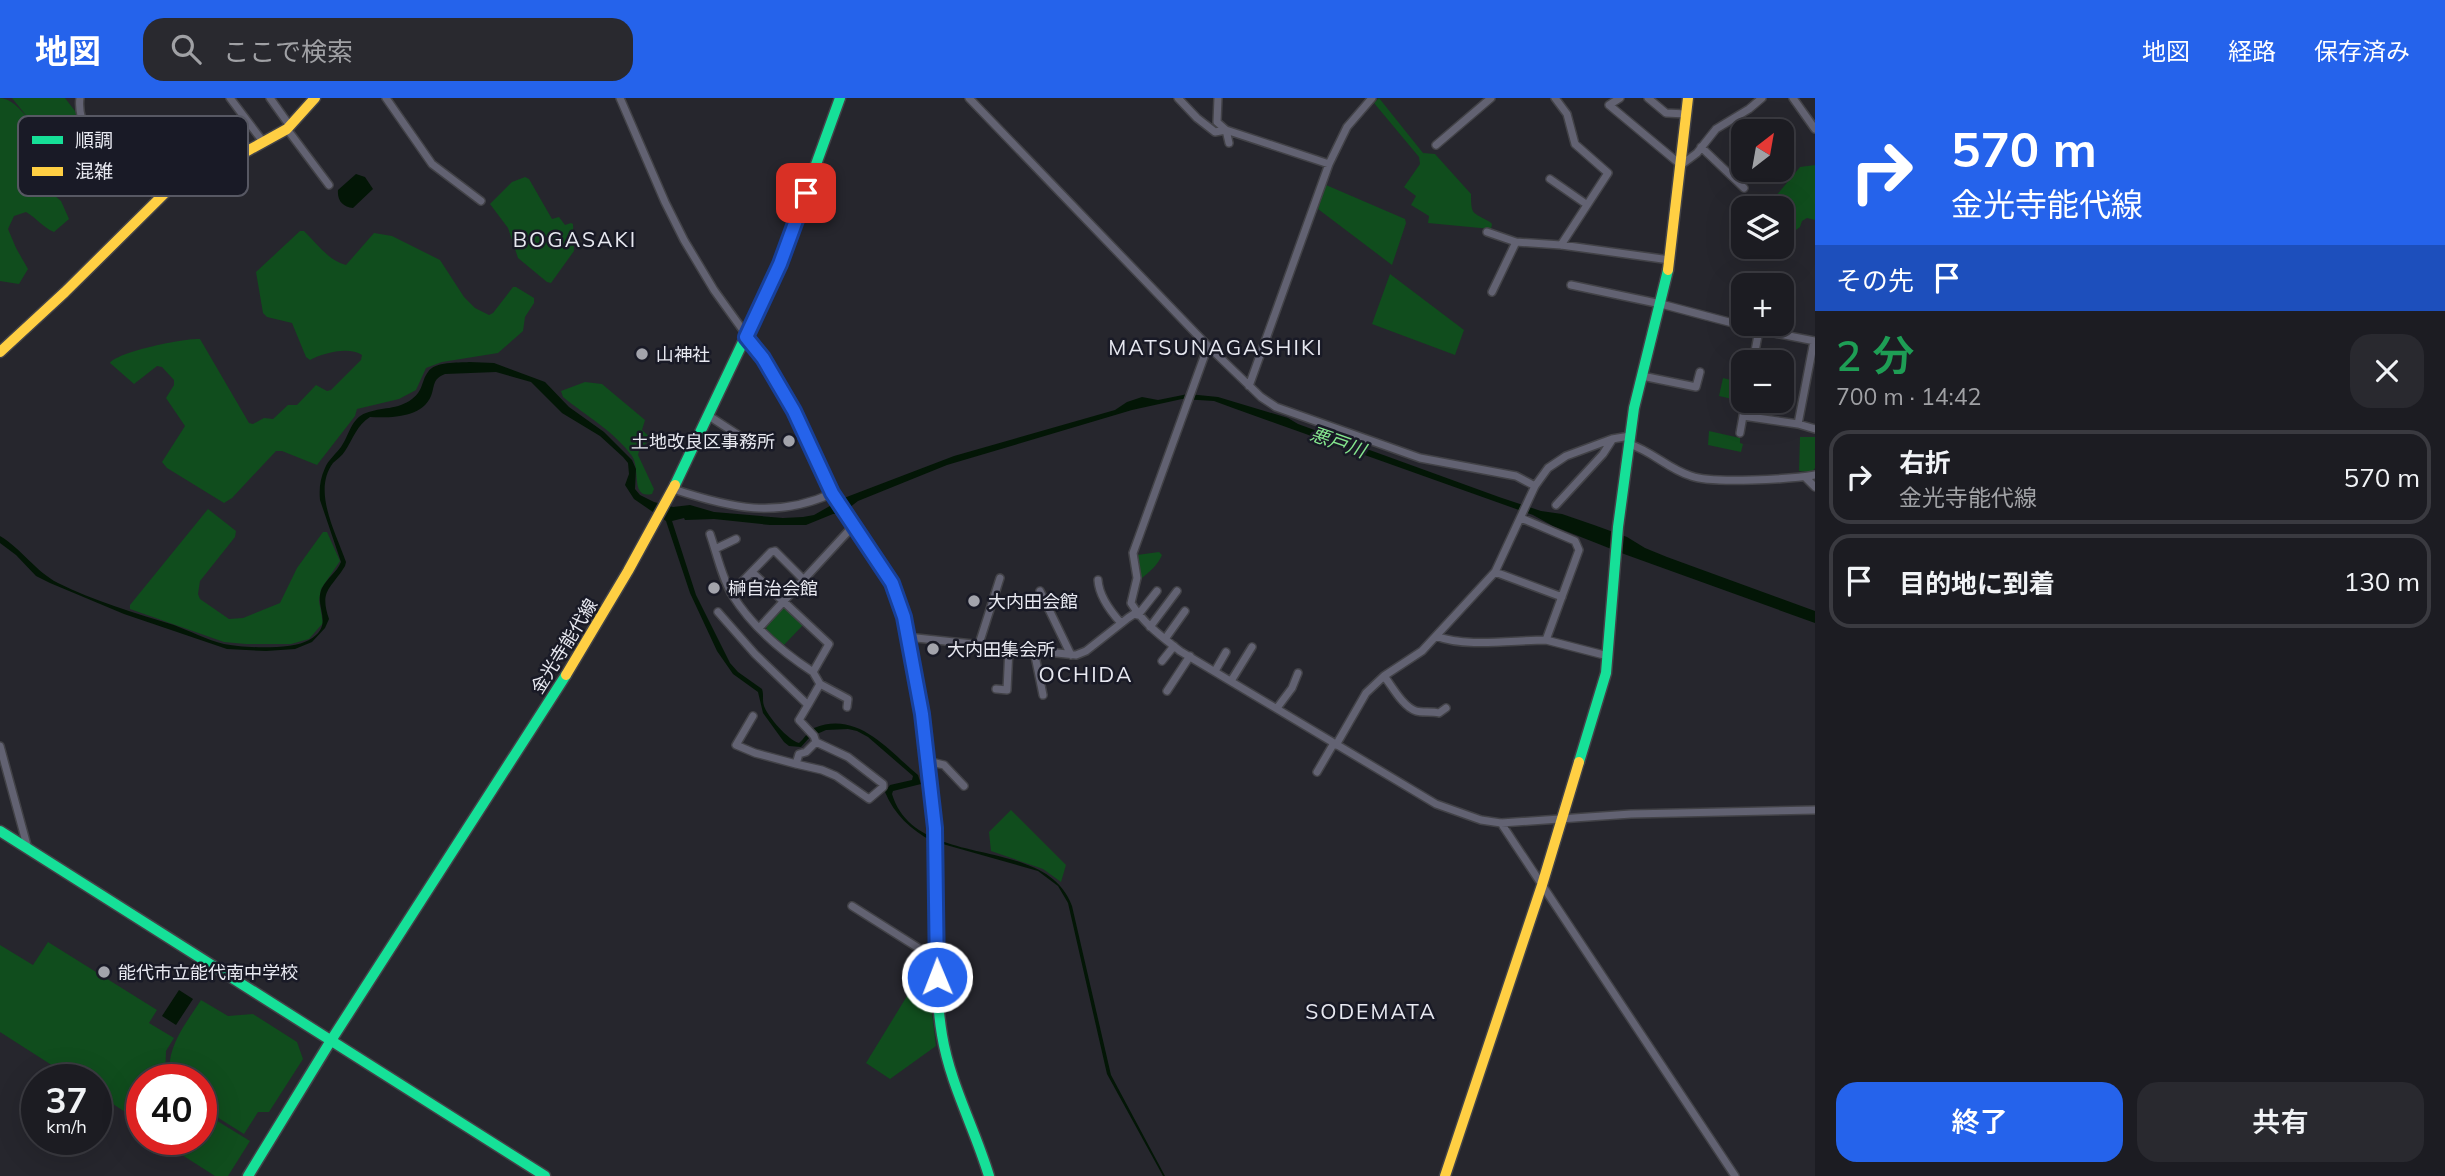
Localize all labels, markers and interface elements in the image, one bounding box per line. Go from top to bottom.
search box [143,18,633,81]
text: 地図 [35,30,101,71]
icon: search [167,30,205,68]
text: ここで検索 [223,35,353,68]
text: 地図 [2142,36,2190,66]
text: 経路 [2228,36,2276,66]
text: 保存済み [2314,36,2410,66]
legend [18,116,248,196]
text: 570 m [1951,118,2097,179]
north arrow [1731,119,1794,182]
map controls [1731,119,1794,413]
icon: right [1836,126,1927,217]
text: 順調 [75,128,113,152]
text: 混雑 [75,159,113,183]
pin [776,163,836,223]
icon: arrive [787,174,825,212]
text: 金光寺能代線 [1951,184,2143,224]
button: layers [1731,196,1794,259]
district label: BOGASAKI [513,226,637,252]
icon: arrive [1928,259,1966,297]
text: その先 [1836,264,1914,297]
button: + [1731,273,1794,336]
text: 2 分 [1836,329,1914,382]
district label: MATSUNAGASHIKI [1108,334,1324,360]
button: close [2350,334,2424,408]
place label: 山神社 [656,343,710,366]
marker: 山神社 [634,346,650,362]
button: − [1731,350,1794,413]
text: 700 m · 14:42 [1836,382,1981,411]
water label: 悪戸川 [1307,421,1371,463]
place label: 土地改良区事務所 [631,430,775,453]
marker: 土地改良区事務所 [781,433,797,449]
text: 右折 [1899,446,1951,479]
icon: right [1840,458,1878,496]
text: 570 m [2344,461,2420,494]
text: 金光寺能代線 [1899,483,2037,512]
icon: arrive [1840,562,1878,600]
text: 130 m [2344,565,2420,598]
text: 目的地に到着 [1899,567,2055,600]
place label: 榊自治会館 [728,577,818,600]
marker: 榊自治会館 [706,580,722,596]
place label: 大内田会館 [988,590,1078,613]
marker: 大内田会館 [966,593,982,609]
street label: 金光寺能代線 [526,594,602,698]
place label: 大内田集会所 [947,638,1055,661]
marker: 大内田集会所 [925,641,941,657]
district label: OCHIDA [1039,661,1133,687]
position arrow [900,940,974,1014]
place label: 能代市立能代南中学校 [118,961,298,984]
marker: 能代市立能代南中学校 [96,964,112,980]
district label: SODEMATA [1305,998,1437,1024]
speed limit sign: 40 [126,1064,217,1155]
text: 37 [45,1078,88,1122]
button: 終了 [1836,1082,2123,1162]
button: 共有 [2137,1082,2424,1162]
text: km/h [46,1115,87,1138]

